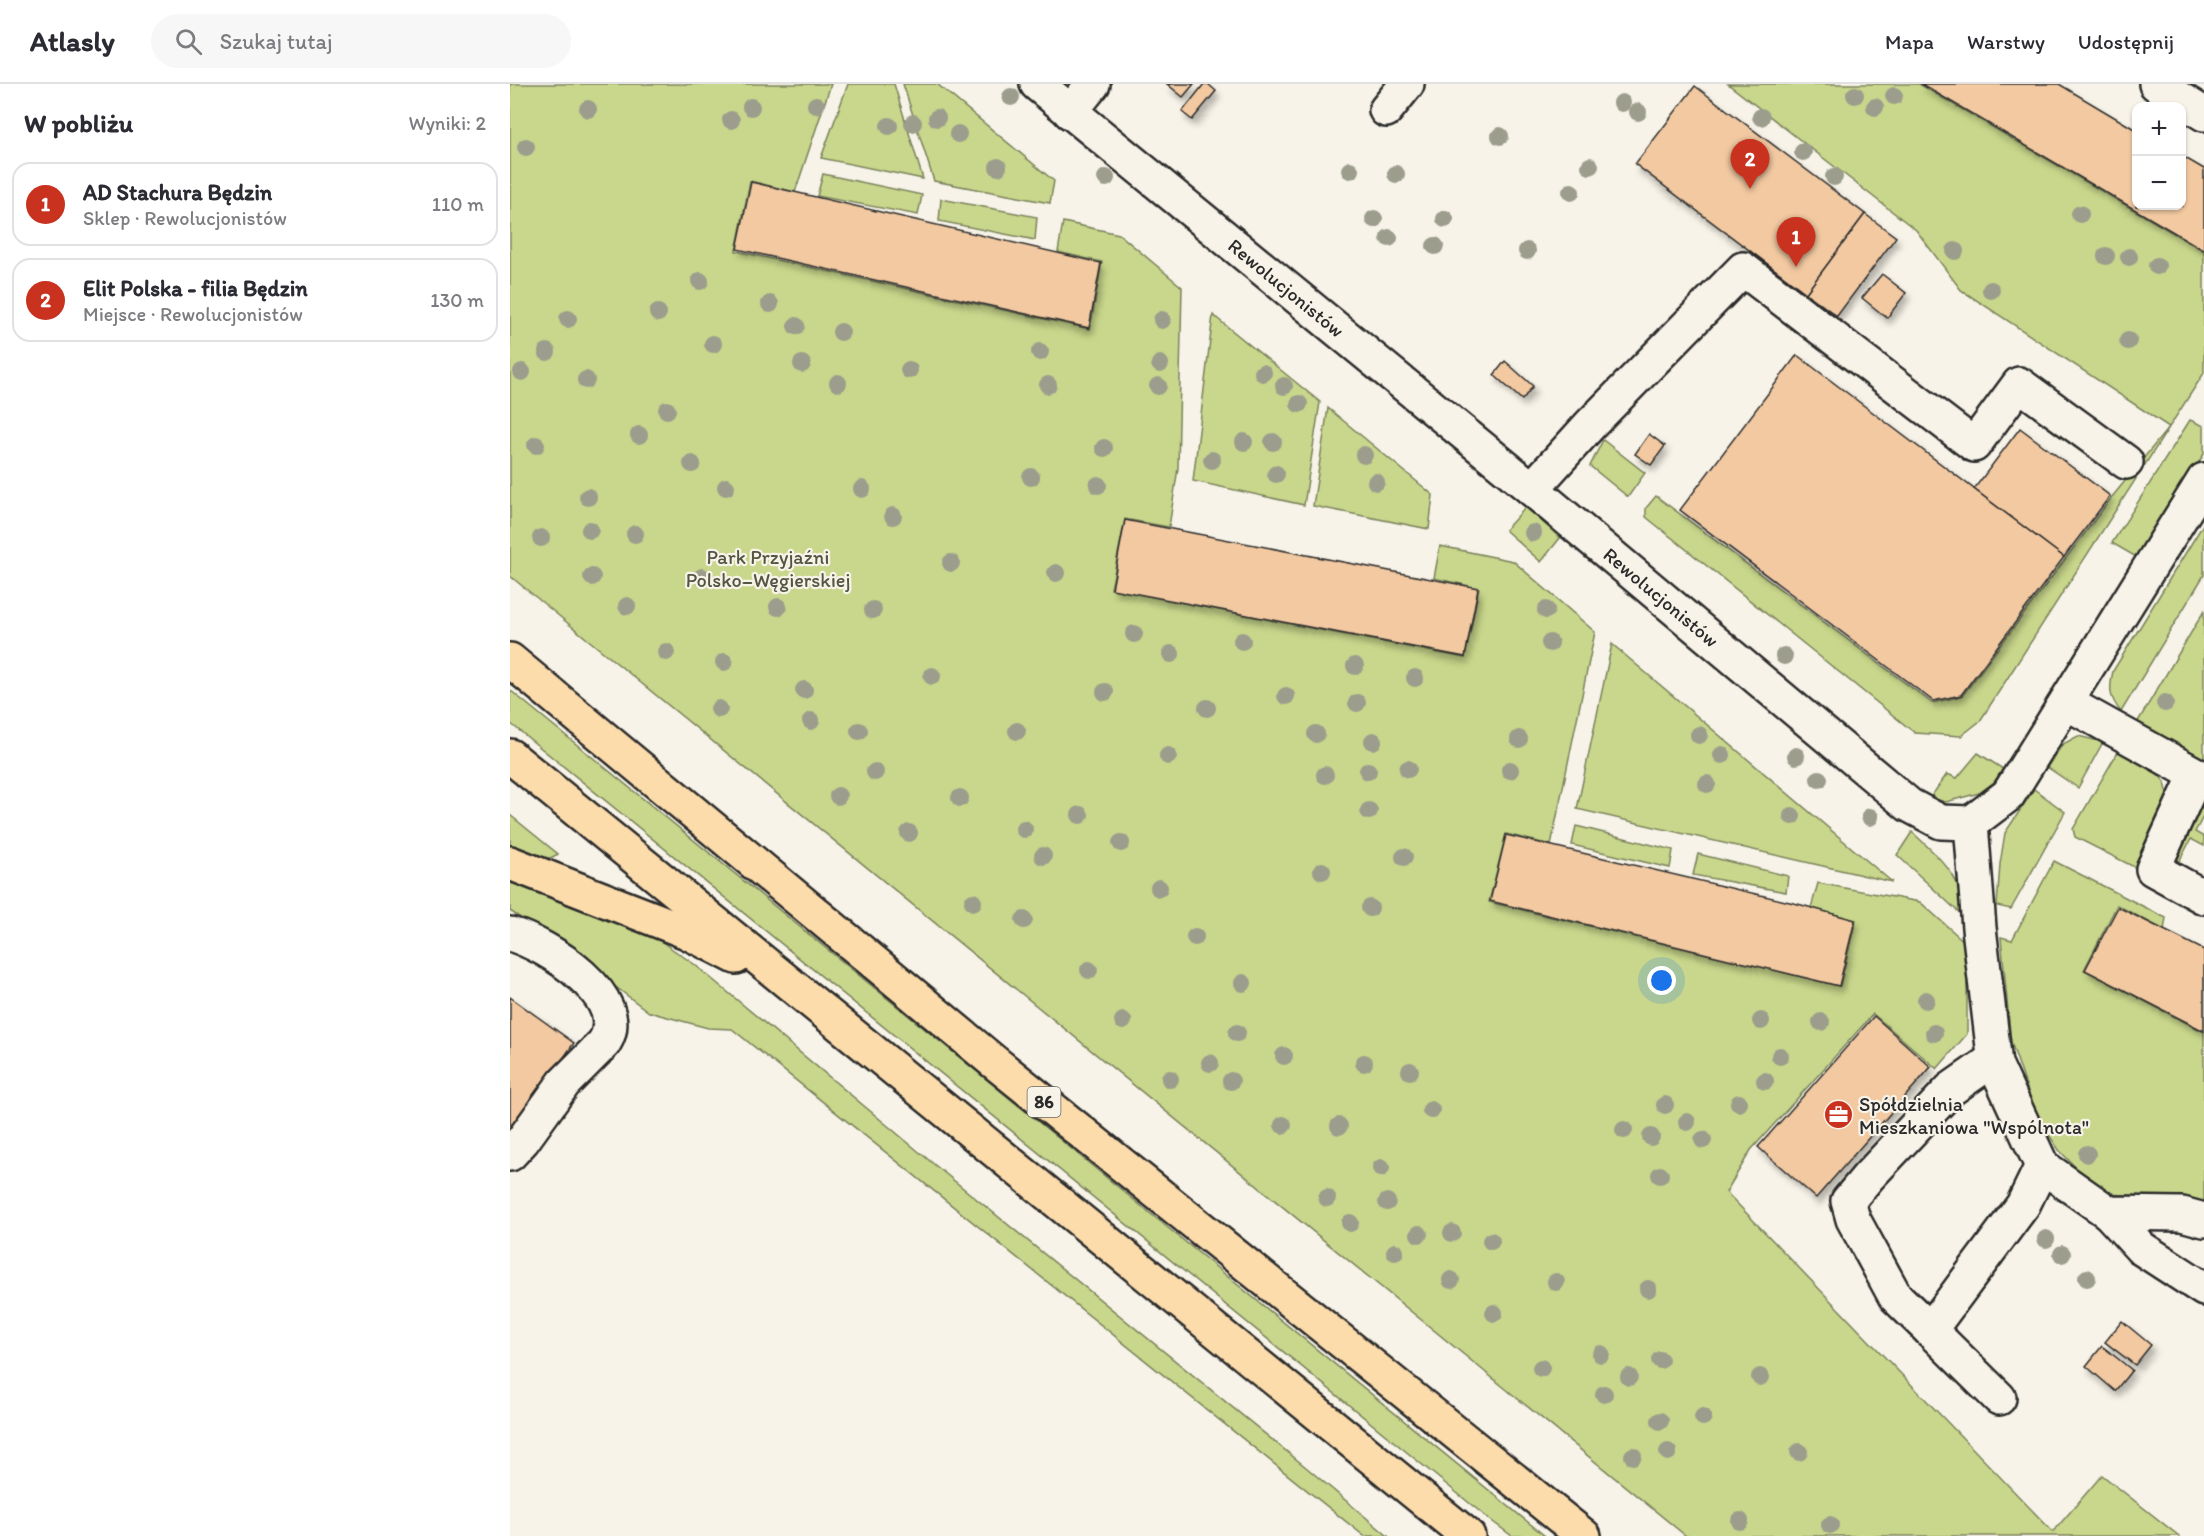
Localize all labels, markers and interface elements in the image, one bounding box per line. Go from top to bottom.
search box [151,14,571,68]
text: Atlasly [30,24,115,58]
icon: search [172,25,205,58]
text: Szukaj tutaj [220,28,332,55]
text: Mapa [1885,29,1934,54]
text: Warstwy [1967,29,2045,54]
text: Udostępnij [2078,29,2174,54]
map controls [2132,102,2186,210]
button: + [2132,102,2186,156]
text: W pobliżu [24,107,133,139]
text: Wyniki: 2 [409,111,486,135]
pin: 2 [1730,140,1770,189]
button: − [2132,156,2186,210]
text: AD Stachura Będzin [83,179,272,206]
text: 1 [41,192,50,216]
text: 110 m [432,192,484,216]
text: Sklep · Rewolucjonistów [83,206,287,230]
pin: 1 [1776,218,1816,267]
street label: Rewolucjonistów [1223,233,1349,342]
text: Elit Polska - filia Będzin [83,275,308,302]
text: 2 [40,288,51,312]
text: 130 m [430,288,484,312]
text: Miejsce · Rewolucjonistów [83,302,303,326]
street label: Rewolucjonistów [1599,542,1724,652]
park label: Park Przyjaźni Polsko–Węgierskiej [686,545,850,592]
your location [1647,966,1676,995]
road number: 86 [1028,1087,1060,1117]
place label: Spółdzielnia Mieszkaniowa "Wspólnota" [1859,1092,2089,1139]
office icon: Spółdzielnia Mieszkaniowa "Wspólnota" [1822,1099,1854,1131]

